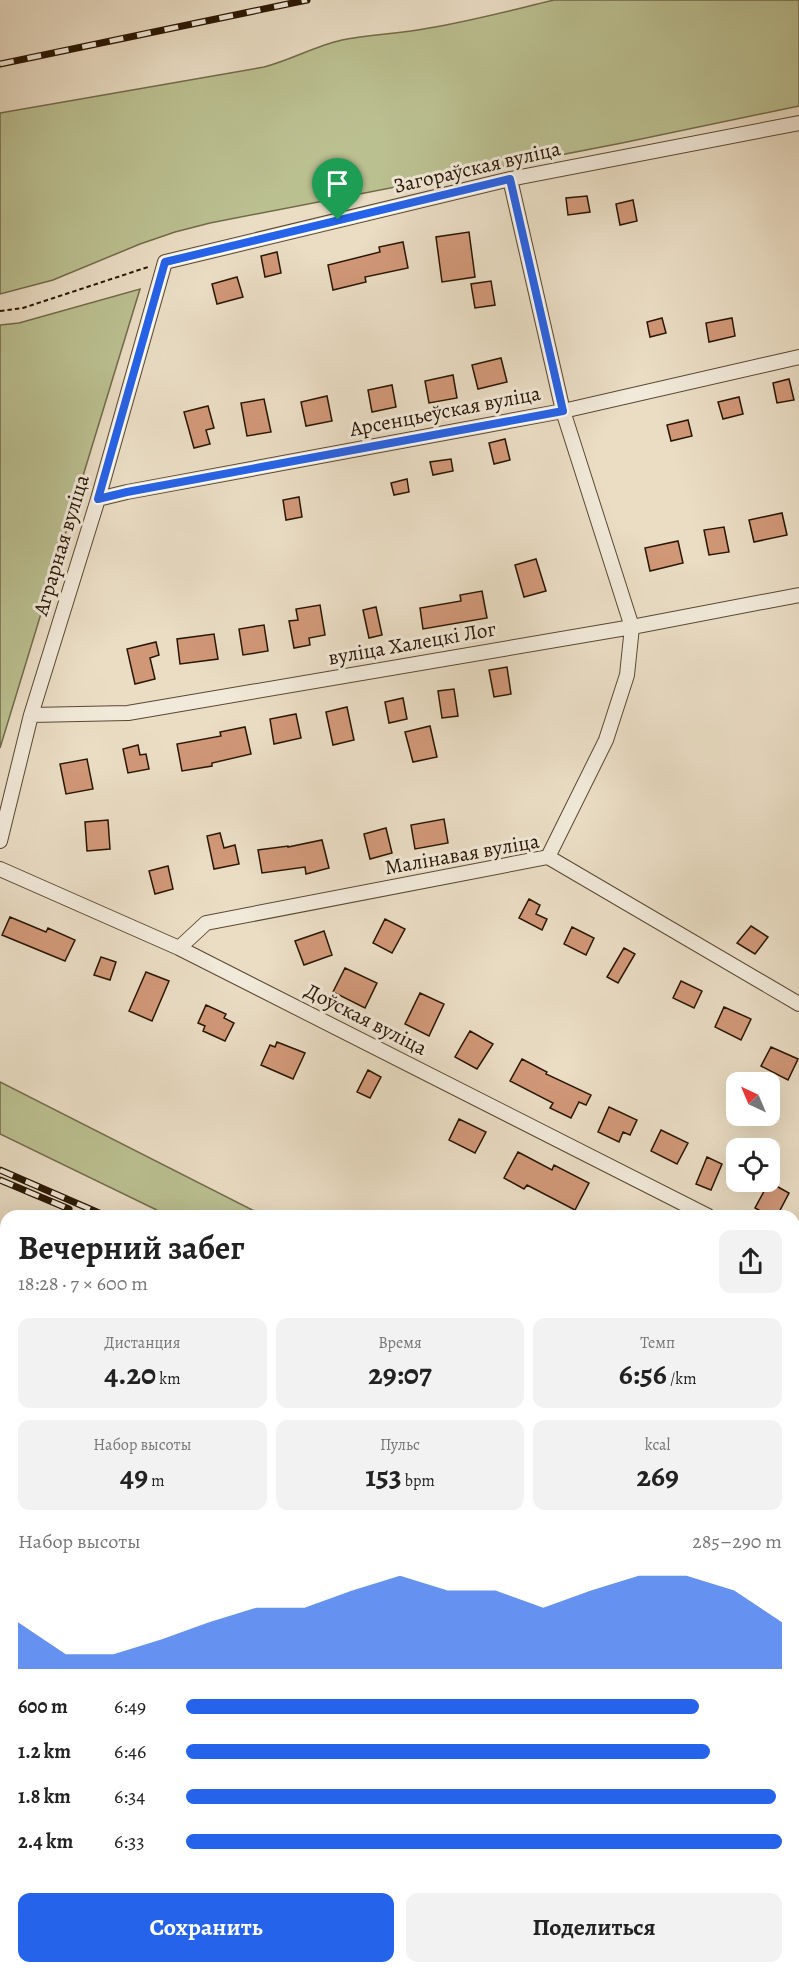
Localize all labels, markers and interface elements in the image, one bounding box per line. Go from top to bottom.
street label: Загораўская вуліца [391,134,563,200]
pin [312,158,363,220]
icon: arrive [321,167,354,200]
street label: Арсенцьеўская вуліца [346,379,543,443]
street label: Аграрная вуліца [26,471,96,620]
street label: вуліца Халецкі Лог [326,614,498,672]
street label: Малінавая вуліца [382,827,542,881]
street label: Доўская вуліца [300,976,432,1062]
north arrow [726,1072,780,1126]
map controls [726,1072,780,1192]
button: locate [726,1138,780,1192]
text: Вечерний забег [18,1225,245,1270]
button: share [719,1230,782,1293]
text: 18:28 · 7 × 600 m [18,1270,148,1297]
text: Дистанция [104,1332,180,1354]
text: Время [378,1332,422,1354]
text: Темп [640,1332,675,1354]
text: 4.20 [104,1354,156,1394]
text: 29:07 [368,1354,432,1394]
text: 6:56 [619,1354,667,1394]
text: km [156,1368,181,1390]
text: /km [667,1368,697,1390]
text: Набор высоты [93,1434,191,1456]
text: Пульс [380,1434,420,1456]
text: kcal [645,1434,670,1456]
text: 49 [120,1456,148,1496]
text: 153 [365,1456,402,1496]
text: 269 [636,1456,679,1496]
text: m [148,1470,165,1492]
text: bpm [402,1470,435,1492]
text: Набор высоты [18,1528,141,1555]
text: 285–290 m [692,1528,782,1555]
text: 600 m [18,1693,68,1720]
text: 6:49 [114,1693,146,1720]
text: 1.2 km [18,1738,71,1765]
text: 6:46 [114,1738,146,1765]
text: 1.8 km [18,1783,71,1810]
text: 6:34 [114,1783,145,1810]
text: 2.4 km [18,1828,73,1855]
text: 6:33 [114,1828,145,1855]
button: Сохранить [18,1893,394,1962]
button: Поделиться [406,1893,782,1962]

